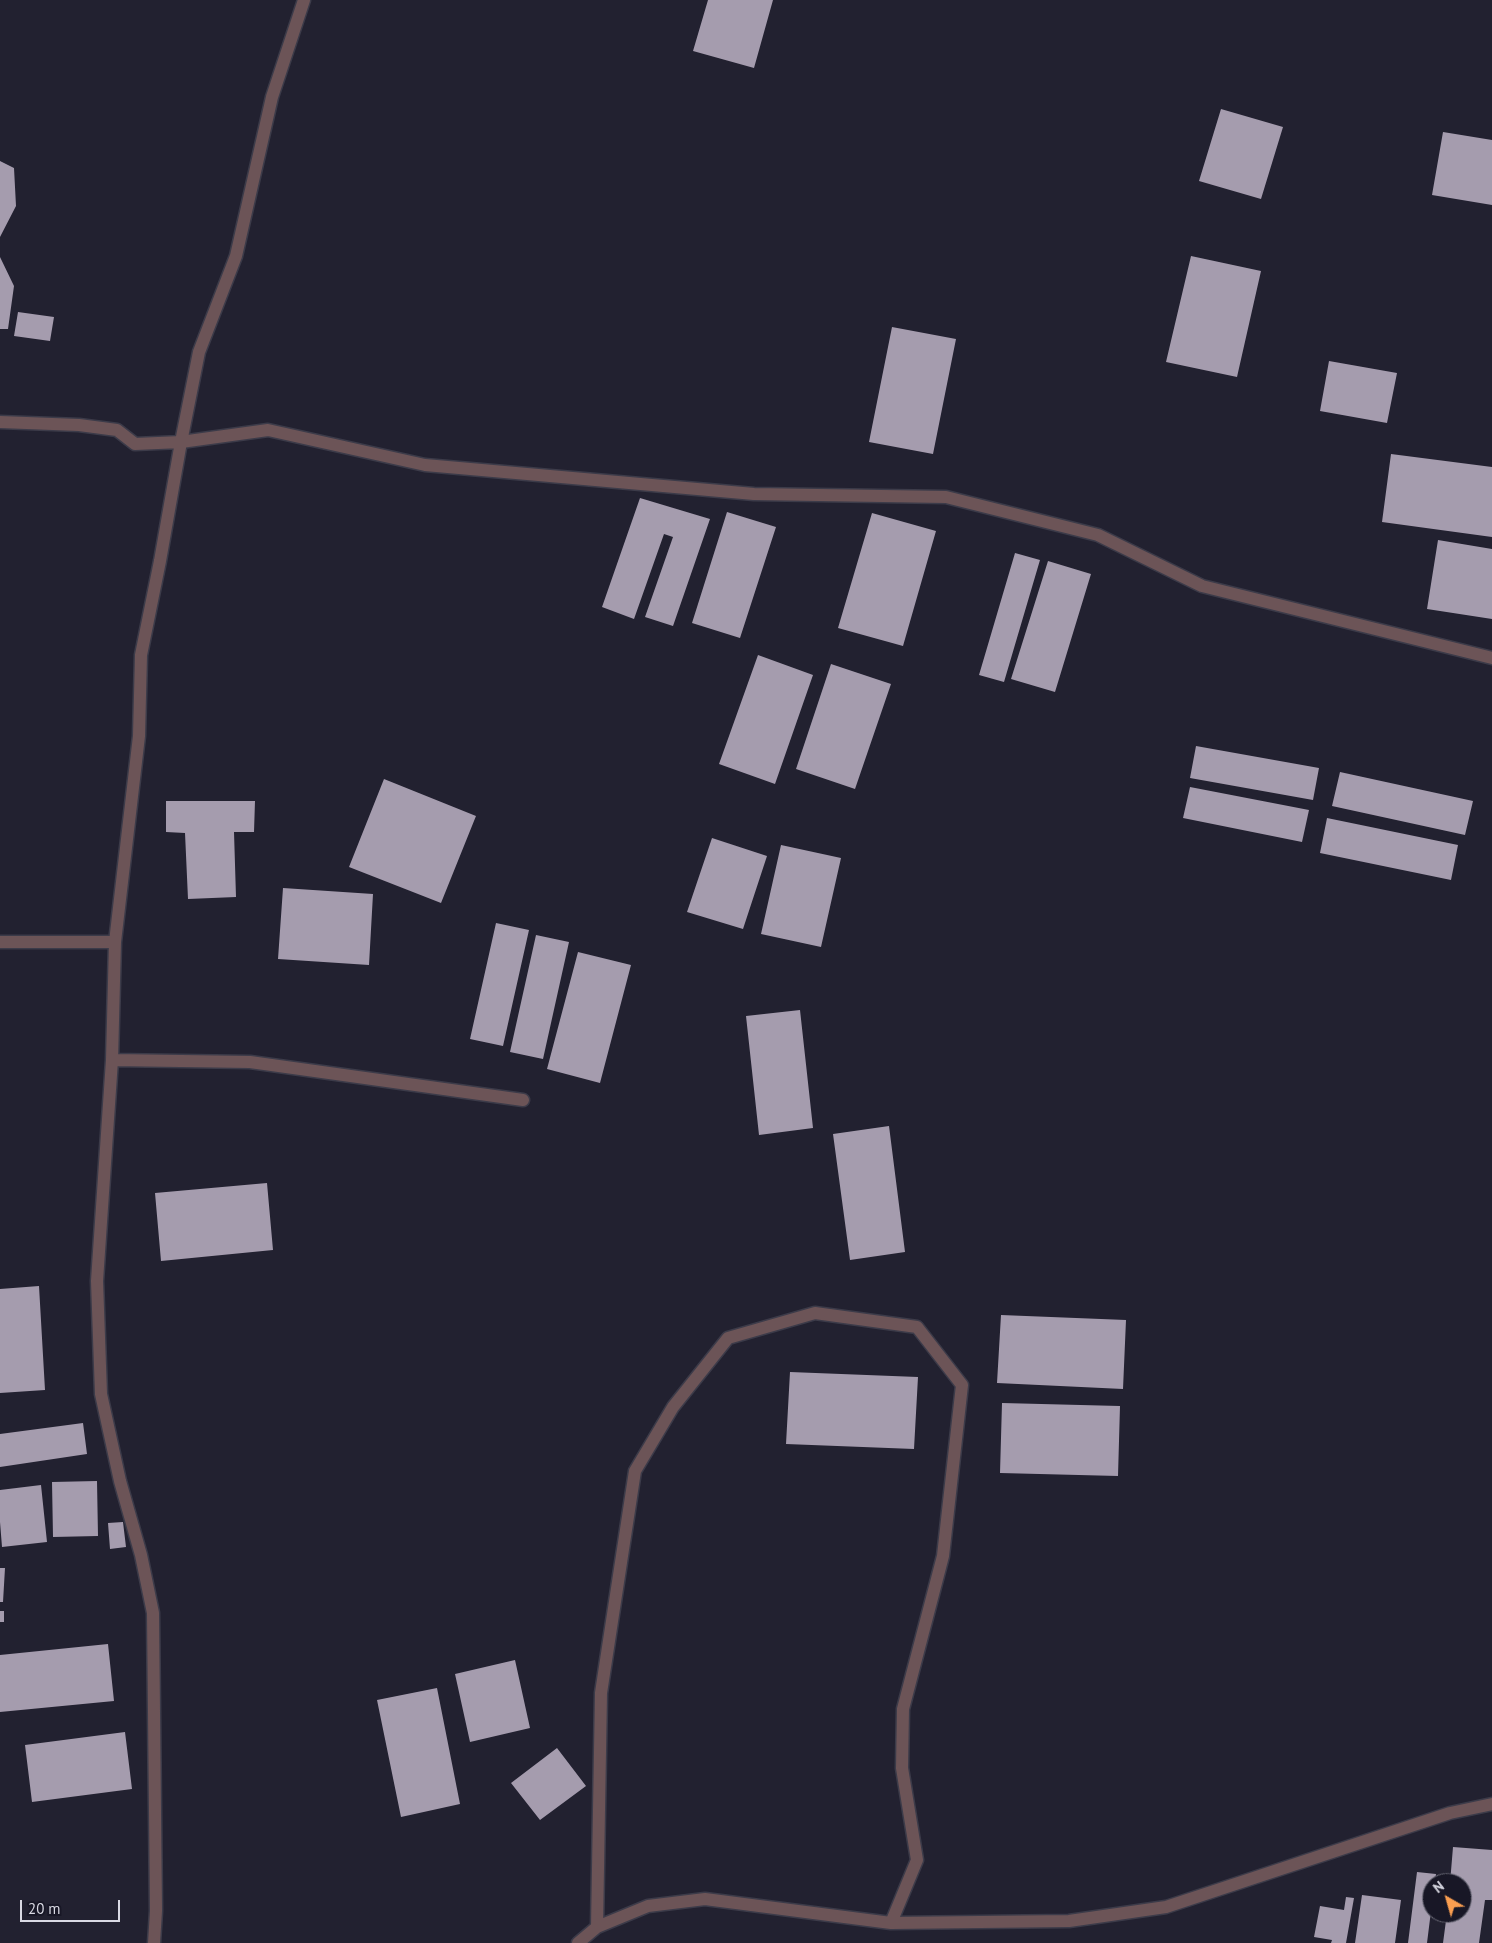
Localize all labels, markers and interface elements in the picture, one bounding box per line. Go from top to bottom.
north arrow [1422,1873,1472,1923]
text: N [1429,1877,1448,1897]
scale bar [22,1890,122,1922]
text: 20 m [28,1899,61,1918]

